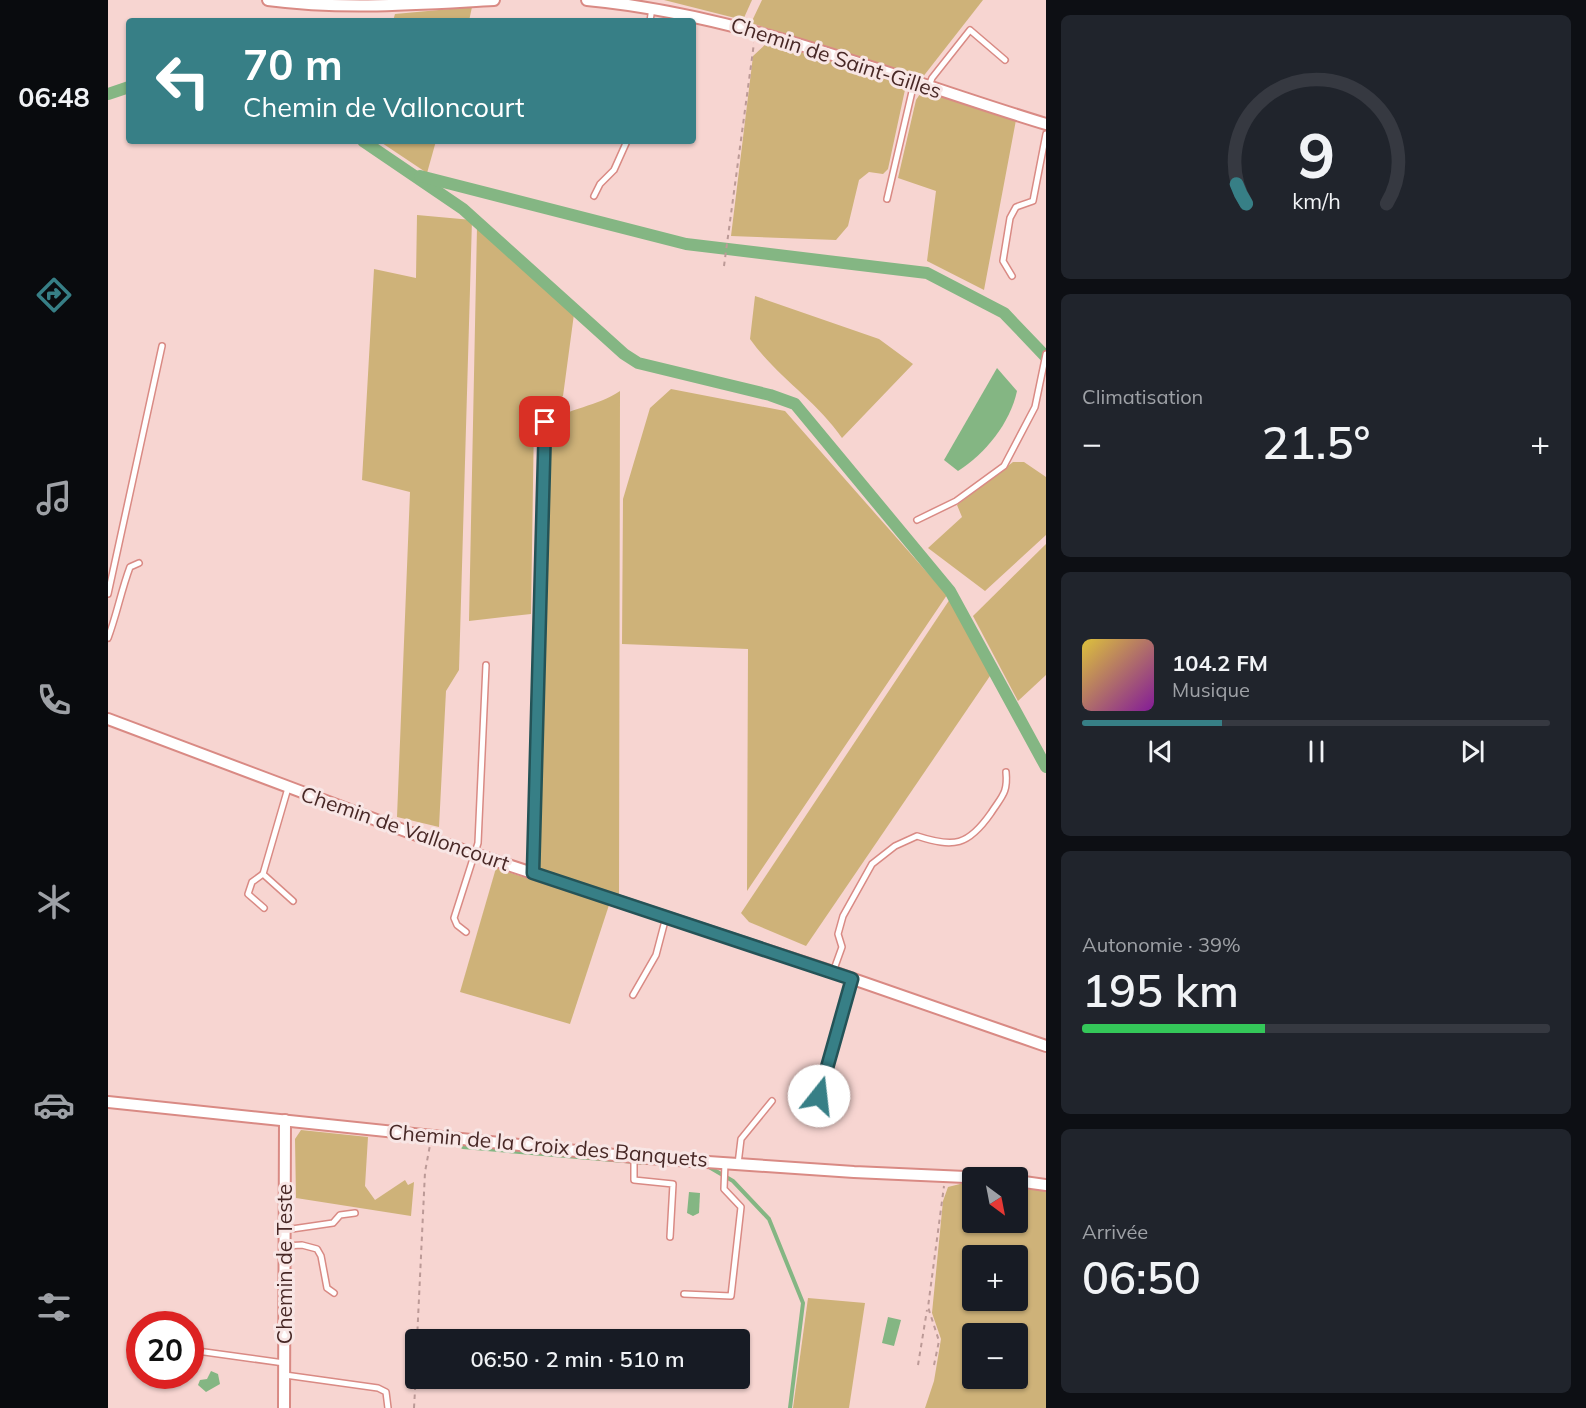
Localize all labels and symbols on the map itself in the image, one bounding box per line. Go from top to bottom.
street label: Chemin de Saint-Gilles [728,11,945,103]
pin [519,396,570,447]
street label: Chemin de Valloncourt [298,780,513,876]
position arrow [787,1064,851,1128]
street label: Chemin de la Croix des Banquets [387,1118,709,1172]
north arrow [962,1167,1028,1233]
street label: Chemin de Teste [271,1184,297,1344]
speed limit sign: 20 [126,1311,204,1389]

